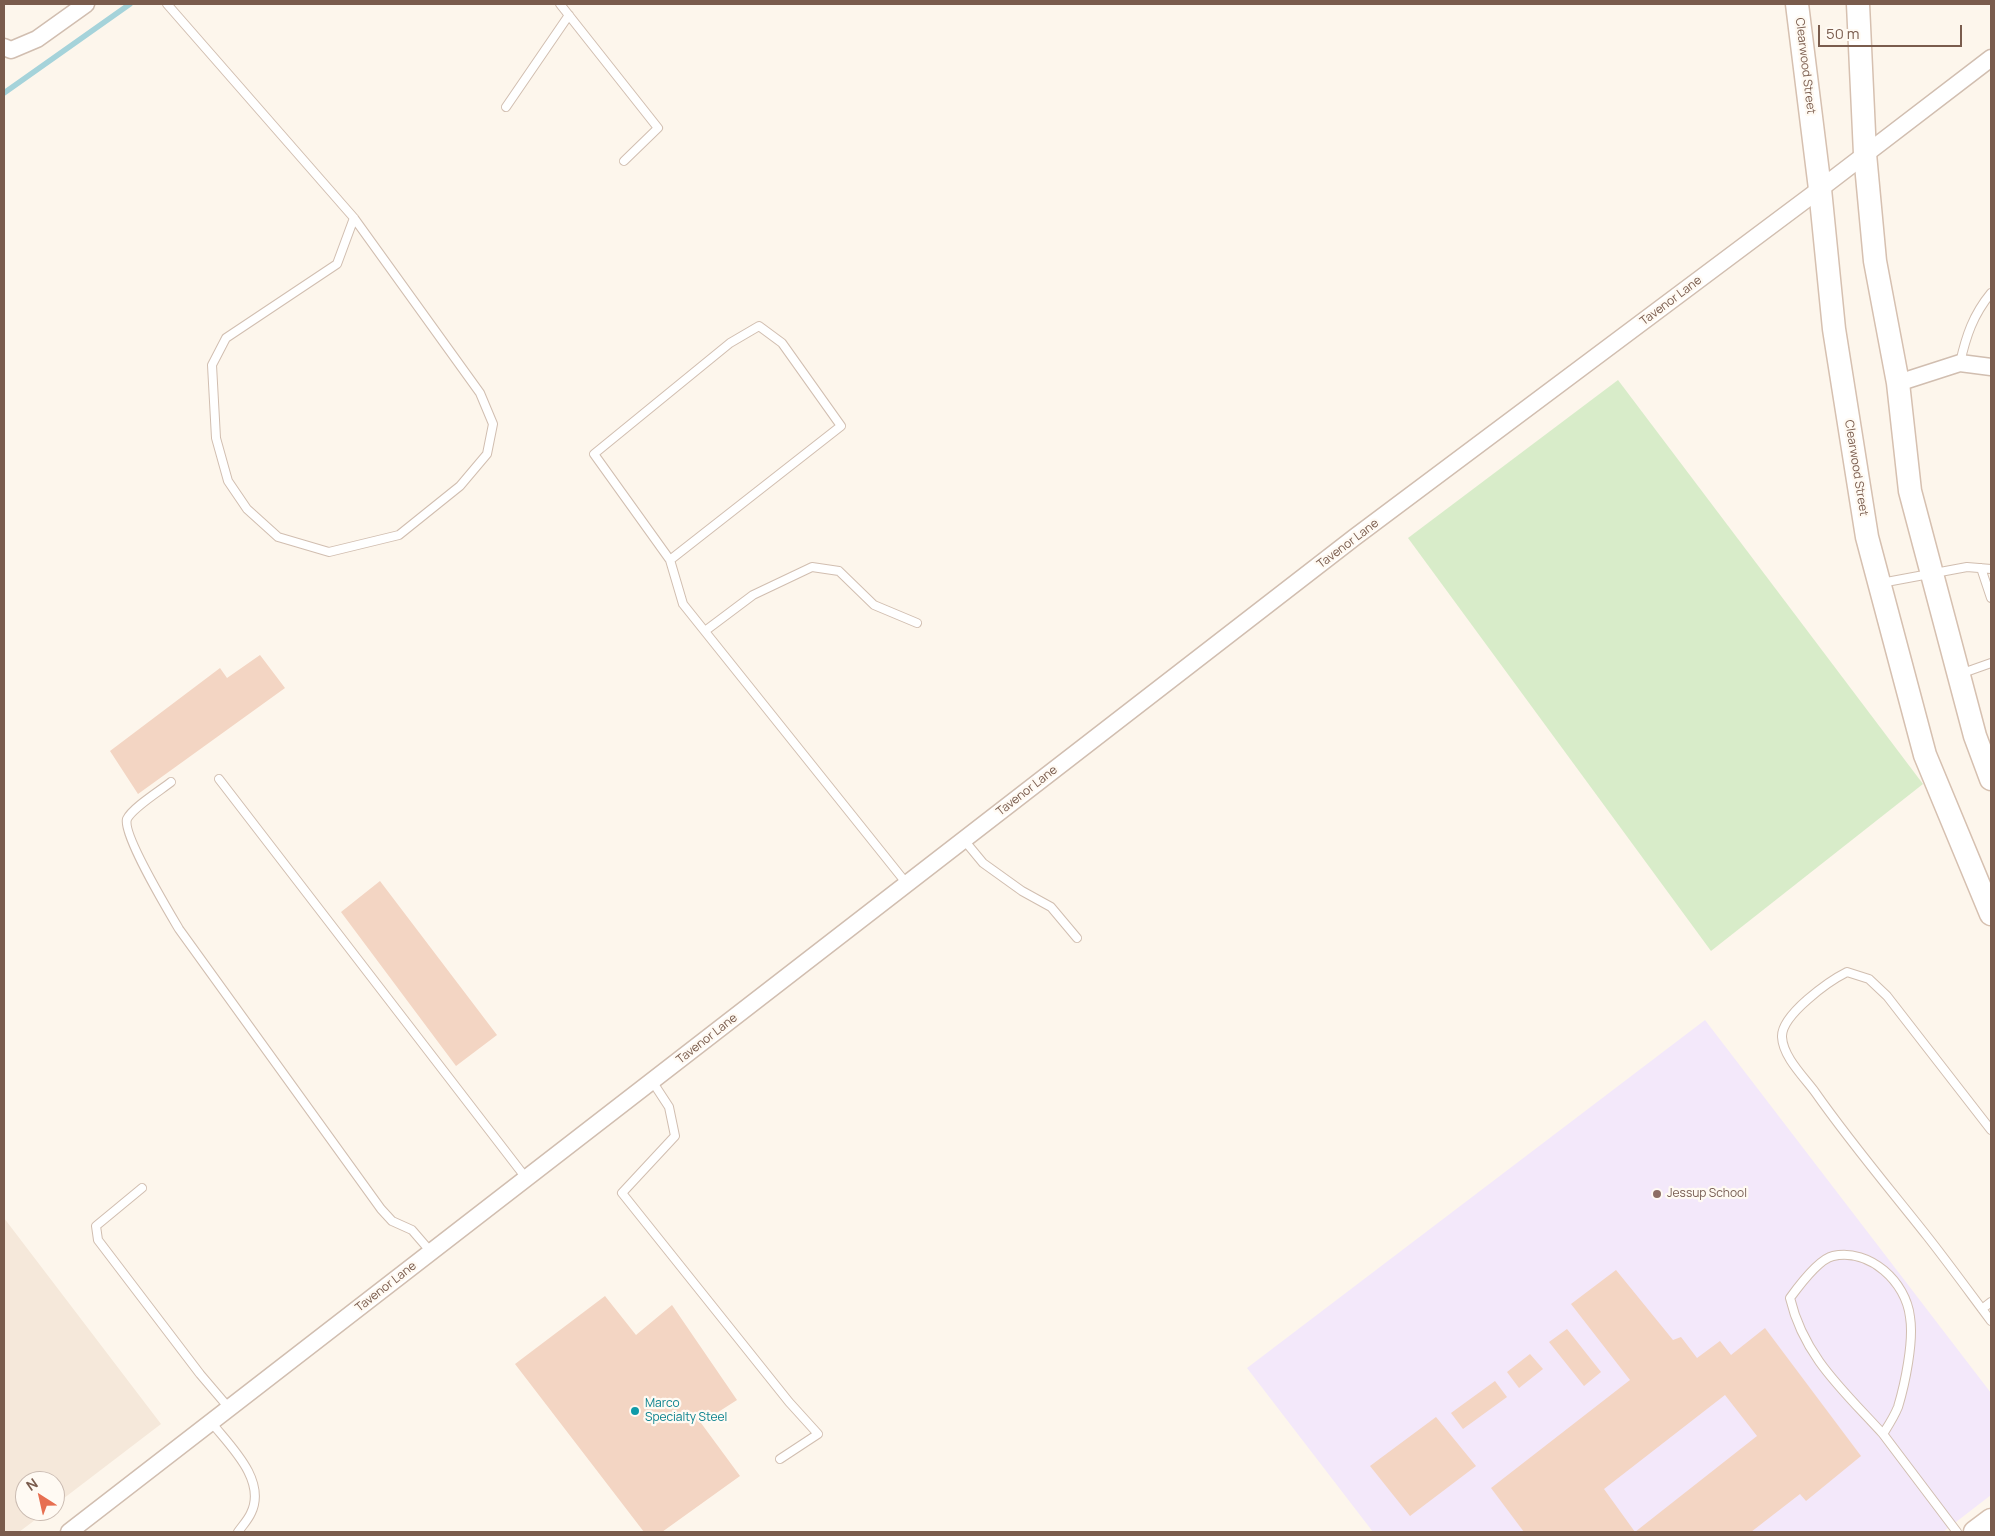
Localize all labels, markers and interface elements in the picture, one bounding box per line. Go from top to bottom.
scale bar [1820,15,1964,47]
street label: Clearwood Street [1792,17,1818,115]
text: 50 m [1826,23,1860,44]
street label: Tavenor Lane [1637,273,1705,329]
street label: Clearwood Street [1841,419,1871,517]
street label: Tavenor Lane [1314,516,1382,572]
street label: Tavenor Lane [994,763,1060,819]
street label: Tavenor Lane [674,1011,740,1067]
place label: Jessup School [1667,1187,1747,1201]
marker: Jessup School [1651,1188,1663,1200]
street label: Tavenor Lane [353,1259,419,1315]
place label: Marco Specialty Steel [645,1397,727,1425]
marker: Marco Specialty Steel [629,1405,641,1417]
north arrow [15,1471,65,1521]
text: N [22,1473,41,1495]

